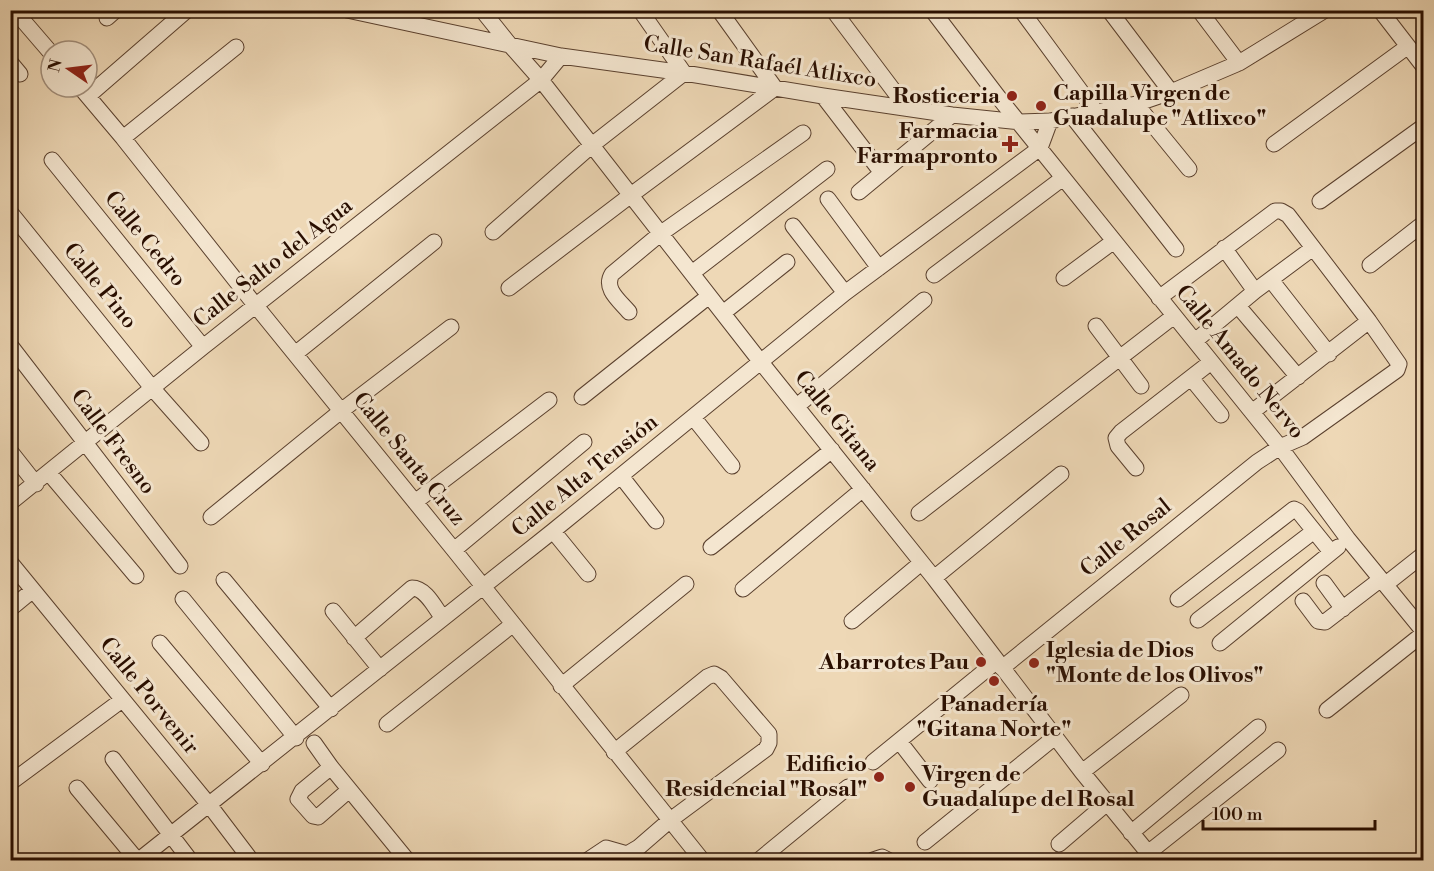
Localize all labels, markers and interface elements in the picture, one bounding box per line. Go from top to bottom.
street label: Calle San Rafaél Atlixco [642,30,878,94]
north arrow [39,39,99,99]
text: N [44,57,67,74]
place label: Capilla Virgen de Guadalupe "Atlixco" [1053,80,1266,132]
place label: Rosticeria [893,83,1001,110]
marker: Rosticeria [1005,89,1019,103]
marker: Capilla Virgen de Guadalupe "Atlixco" [1034,99,1048,113]
place label: Farmacia Farmapronto [857,118,999,170]
marker: Farmacia Farmapronto [1003,137,1017,151]
street label: Calle Cedro [98,186,192,292]
street label: Calle Salto del Agua [188,192,359,334]
street label: Calle Pino [57,238,143,334]
street label: Calle Amado Nervo [1170,280,1310,444]
street label: Calle Gitana [788,365,886,477]
street label: Calle Fresno [65,384,161,500]
street label: Calle Santa Cruz [347,387,471,531]
street label: Calle Alta Tensión [506,409,664,543]
street label: Calle Rosal [1075,493,1177,583]
street label: Calle Porvenir [94,632,204,760]
place label: Iglesia de Dios "Monte de los Olivos" [1046,637,1263,689]
place label: Abarrotes Pau [818,649,970,676]
marker: Abarrotes Pau [974,655,988,669]
marker: Iglesia de Dios "Monte de los Olivos" [1027,656,1041,670]
marker: Panadería "Gitana Norte" [987,674,1001,688]
place label: Panadería "Gitana Norte" [917,691,1071,743]
place label: Edificio Residencial "Rosal" [665,751,867,803]
place label: Virgen de Guadalupe del Rosal [921,761,1135,813]
marker: Edificio Residencial "Rosal" [872,770,886,784]
marker: Virgen de Guadalupe del Rosal [903,780,917,794]
scale bar [1203,793,1376,831]
text: 100 m [1212,803,1263,826]

